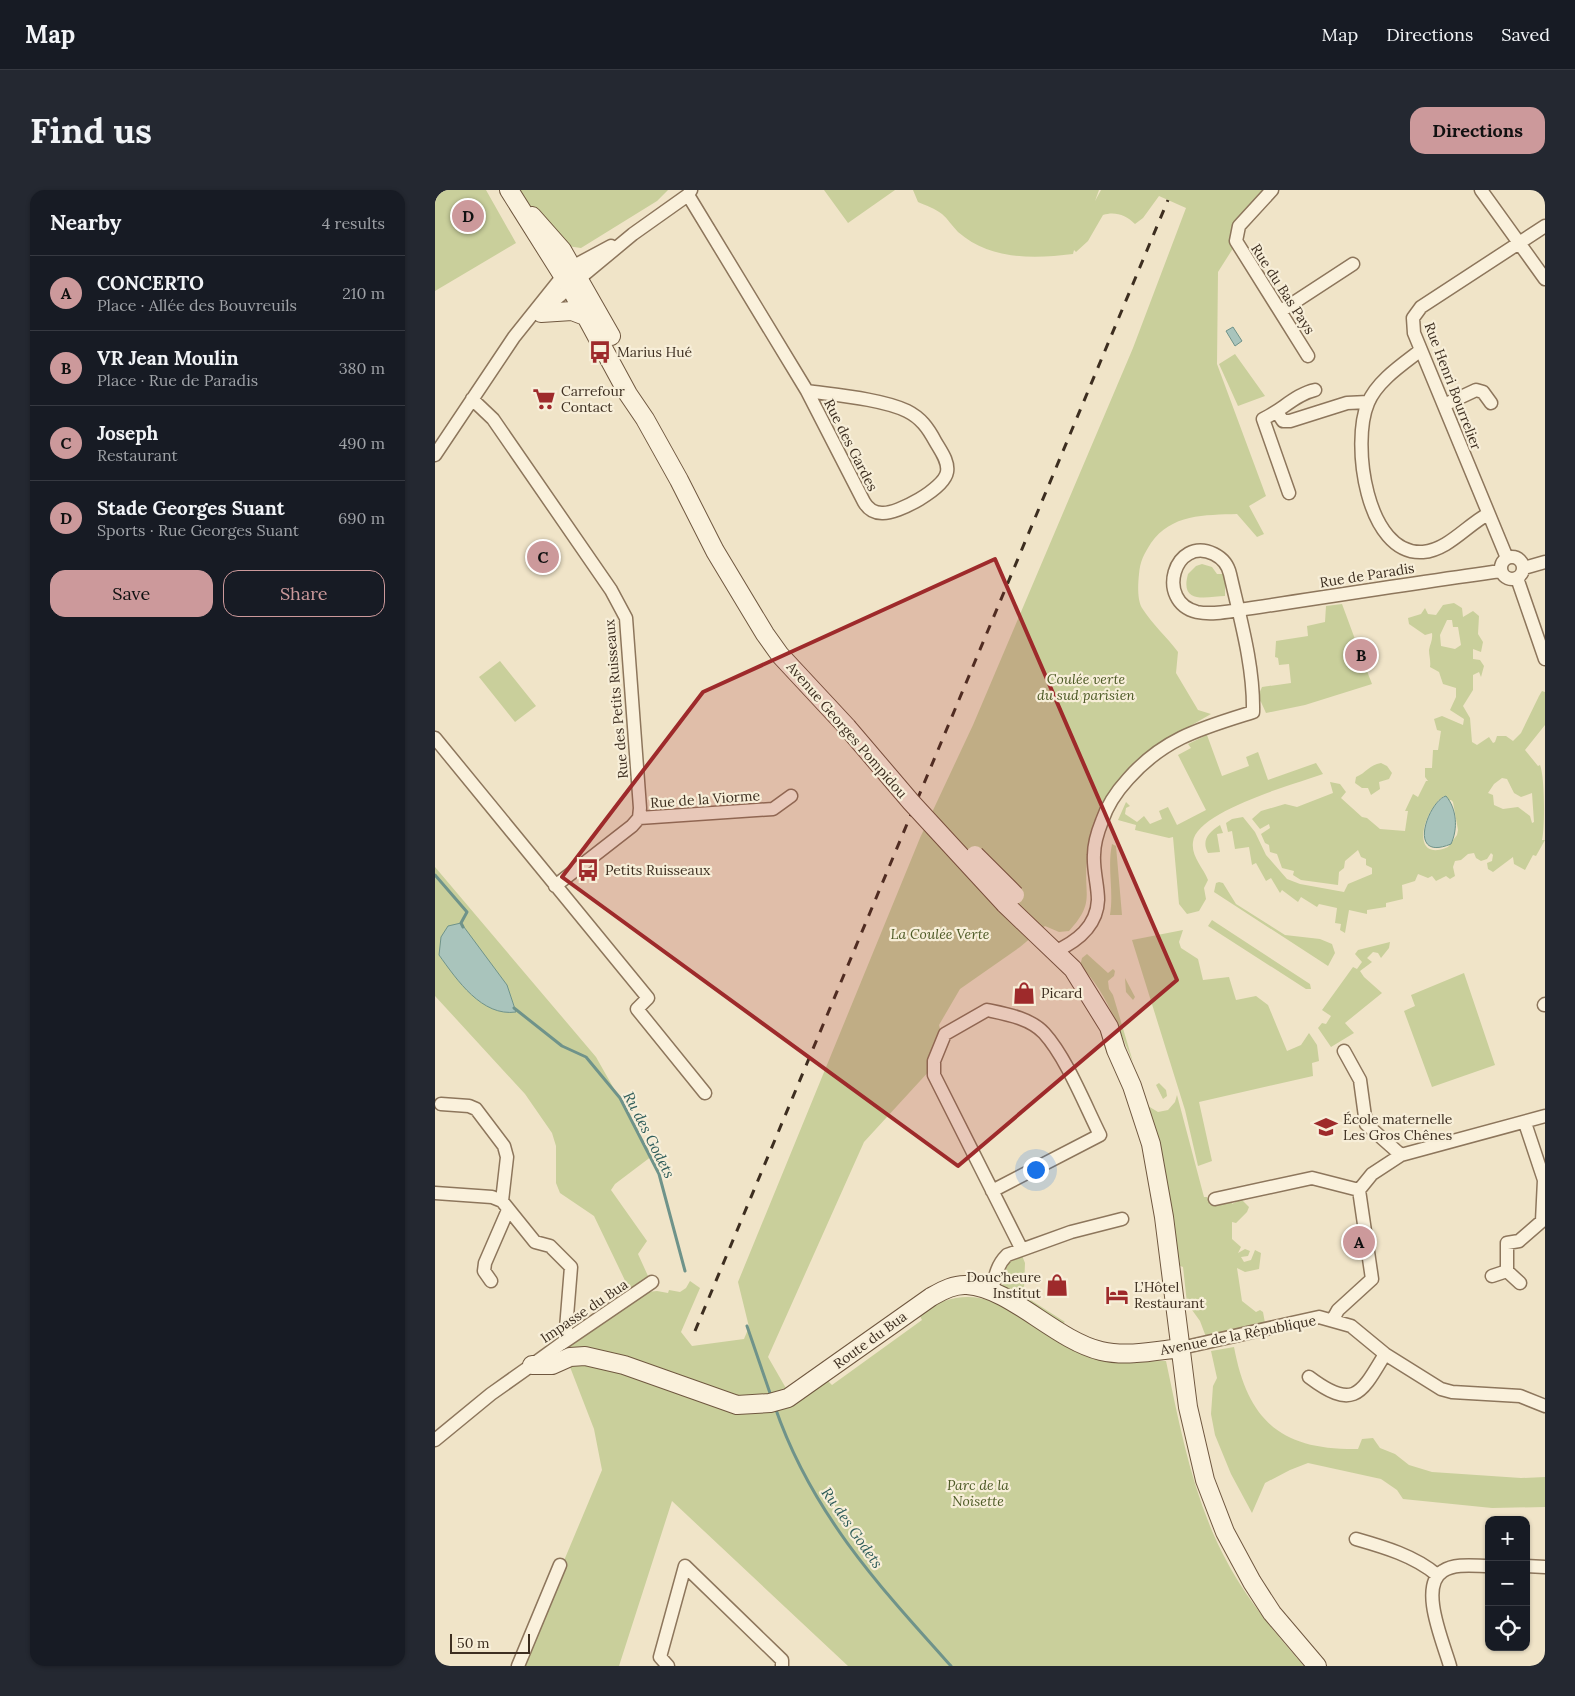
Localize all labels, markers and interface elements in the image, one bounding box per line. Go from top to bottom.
text: Map [25,19,75,50]
text: Map [1322,23,1358,46]
text: Directions [1386,23,1473,46]
text: Saved [1501,23,1550,46]
button: Directions [1410,107,1545,154]
text: Find us [30,108,152,153]
pin: D [452,197,484,235]
text: Nearby [50,209,121,236]
text: 4 results [322,213,385,233]
street label: Rue du Bas Pays [1247,240,1319,338]
text: CONCERTO [97,271,204,295]
text: A [61,283,71,303]
text: 210 m [342,283,385,303]
text: Place · Allée des Bouvreuils [97,295,297,315]
street label: Rue Henri Bourrelier [1420,320,1486,452]
bus stop icon: Marius Hué [587,339,613,365]
place label: Marius Hué [617,343,693,361]
text: VR Jean Moulin [97,346,239,370]
text: B [61,358,71,378]
text: 380 m [339,358,385,378]
text: Place · Rue de Paradis [97,370,258,390]
place label: Carrefour Contact [561,382,625,416]
supermarket icon: Carrefour Contact [531,386,557,412]
street label: Rue des Gardes [820,396,882,494]
text: Joseph [97,421,158,445]
text: C [60,433,72,453]
text: 490 m [339,433,385,453]
text: Restaurant [97,445,178,465]
text: Stade Georges Suant [97,496,285,520]
text: D [60,508,72,528]
text: 690 m [338,508,385,528]
text: Sports · Rue Georges Suant [97,520,299,540]
pin: C [527,538,559,576]
street label: Rue de Paradis [1318,559,1416,591]
button: Save [50,570,213,617]
button: Share [223,570,385,617]
street label: Rue des Petits Ruisseaux [600,618,632,780]
pin: B [1345,636,1377,674]
street label: Avenue Georges Pompidou [782,657,911,802]
park label: Coulée verte du sud parisien [1037,670,1135,704]
street label: Rue de la Viorme [650,786,761,812]
bus stop icon: Petits Ruisseaux [575,857,601,883]
place label: Petits Ruisseaux [605,861,711,879]
park label: La Coulée Verte [891,925,990,943]
shop icon: Picard [1011,980,1037,1006]
place label: Picard [1041,984,1082,1002]
water label: Ru des Godets [620,1088,679,1181]
place label: École maternelle Les Gros Chênes [1343,1110,1453,1144]
school or university icon: École maternelle Les Gros Chênes [1313,1114,1339,1140]
your location [1023,1157,1049,1183]
pin: A [1343,1223,1375,1261]
place label: Douc’heure Institut [966,1268,1042,1302]
shop icon: Douc’heure Institut [1044,1272,1070,1298]
street label: Impasse du Bua [537,1275,631,1347]
place label: L’Hôtel Restaurant [1134,1278,1205,1312]
hotel icon: L’Hôtel Restaurant [1104,1282,1130,1308]
street label: Route du Bua [830,1307,910,1373]
street label: Avenue de la République [1158,1311,1318,1359]
park label: Parc de la Noisette [947,1476,1009,1510]
water label: Ru des Godets [818,1484,887,1572]
map controls [1485,1516,1530,1651]
button: + [1485,1516,1530,1561]
button: − [1485,1561,1530,1606]
button: locate [1485,1606,1530,1651]
scale bar [450,1631,530,1654]
text: 50 m [457,1634,490,1652]

